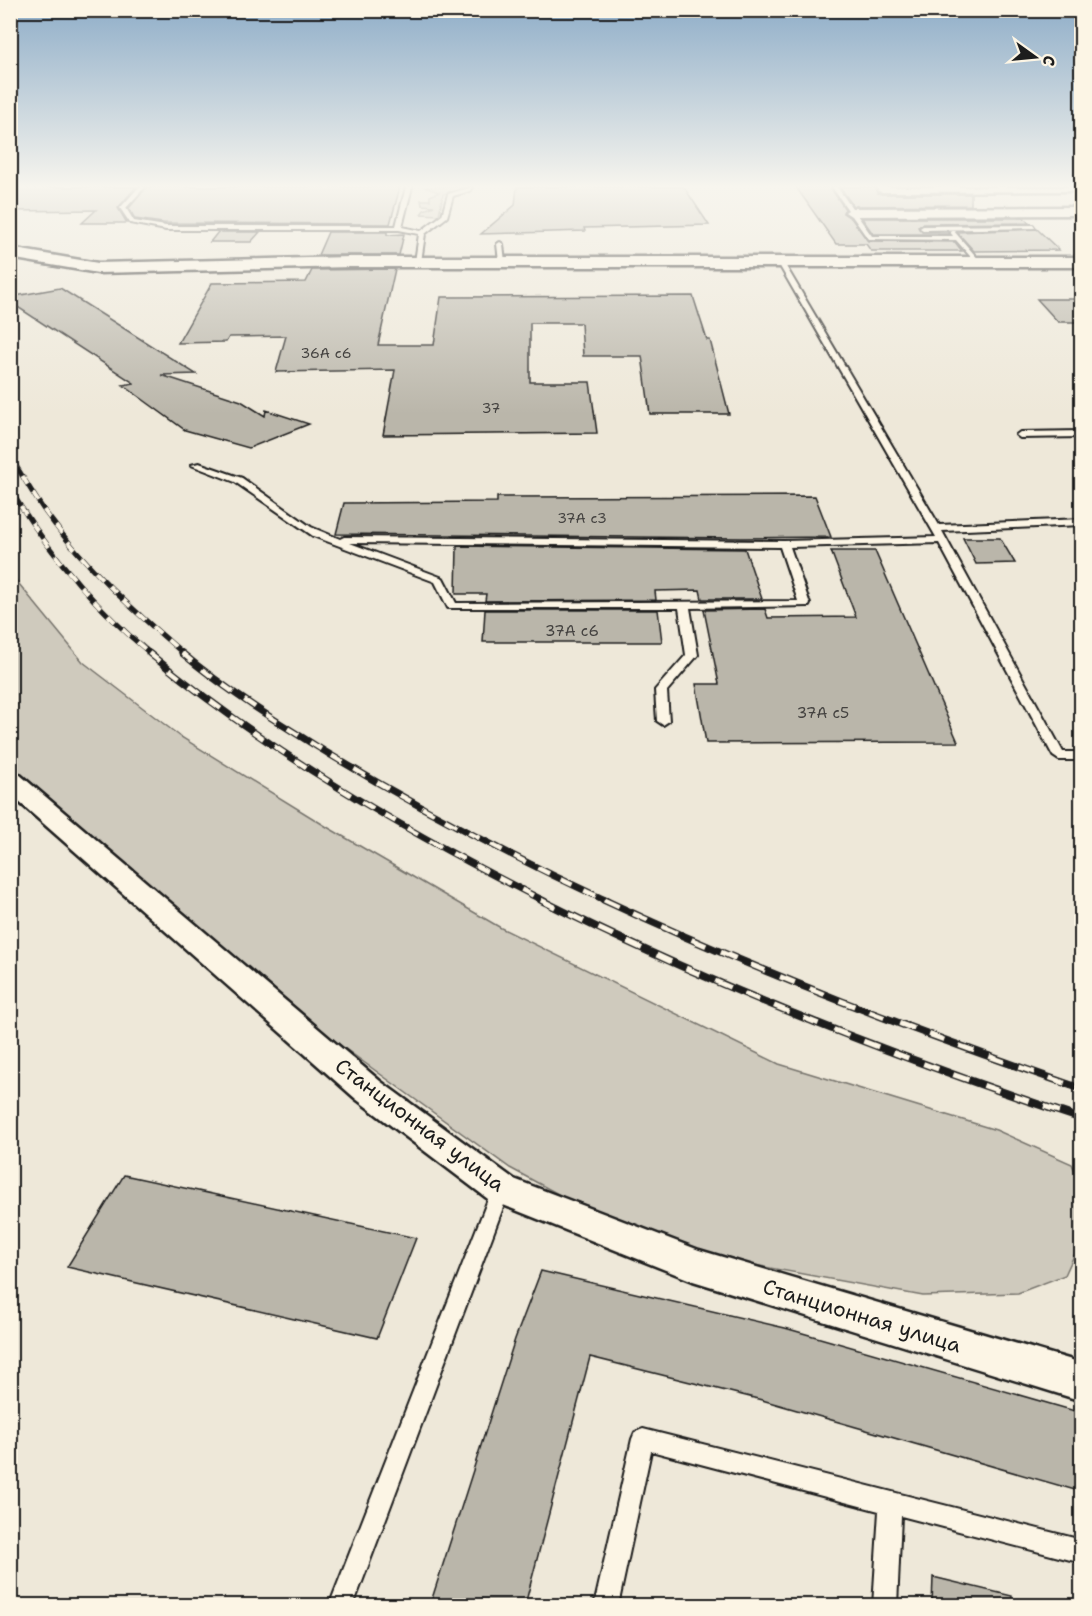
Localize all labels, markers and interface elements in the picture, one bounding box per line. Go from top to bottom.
north arrow [1005,27,1065,87]
text: С [1038,53,1060,68]
house number: 36А с6 [300,344,352,362]
house number: 37 [482,399,500,417]
house number: 37А с3 [557,509,607,527]
house number: 37А с6 [545,621,599,641]
house number: 37А с5 [797,703,849,723]
street label: Станционная улица [329,1052,511,1198]
street label: Станционная улица [759,1273,965,1359]

